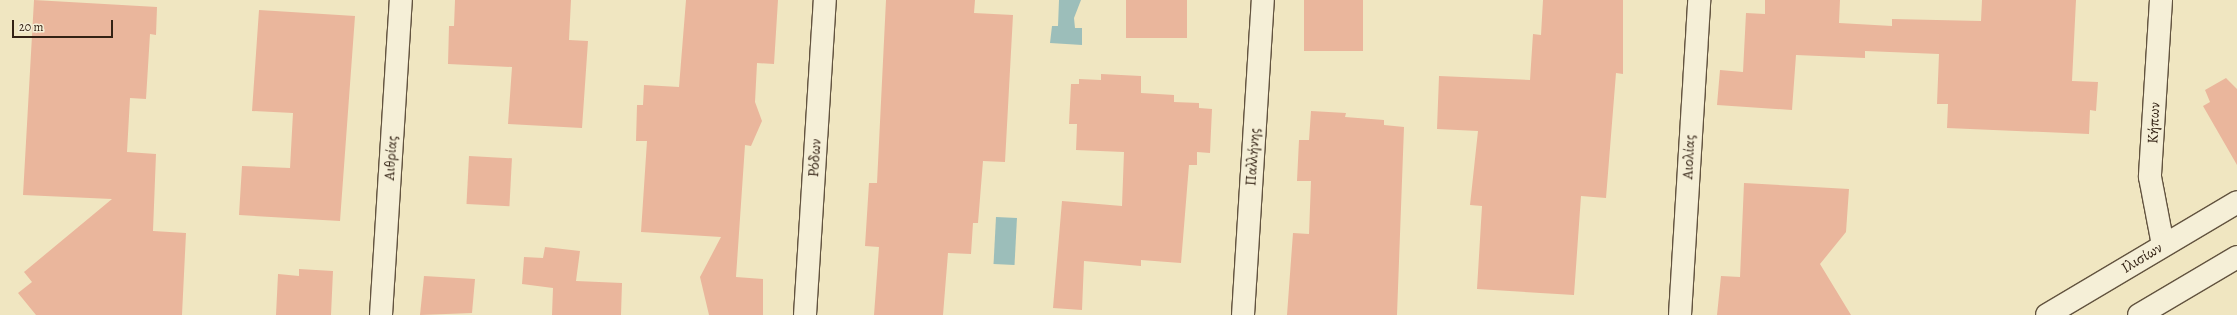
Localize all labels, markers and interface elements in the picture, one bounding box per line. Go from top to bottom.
scale bar [14,12,115,38]
text: 20 m [19,19,43,35]
street label: Κήπων [2144,102,2164,144]
street label: Παλλήνης [1242,127,1264,187]
street label: Αιολίας [1679,134,1699,180]
street label: Αιθρίας [380,135,402,181]
street label: Ρόδων [805,138,825,178]
street label: Ιλισίων [2118,239,2166,277]

